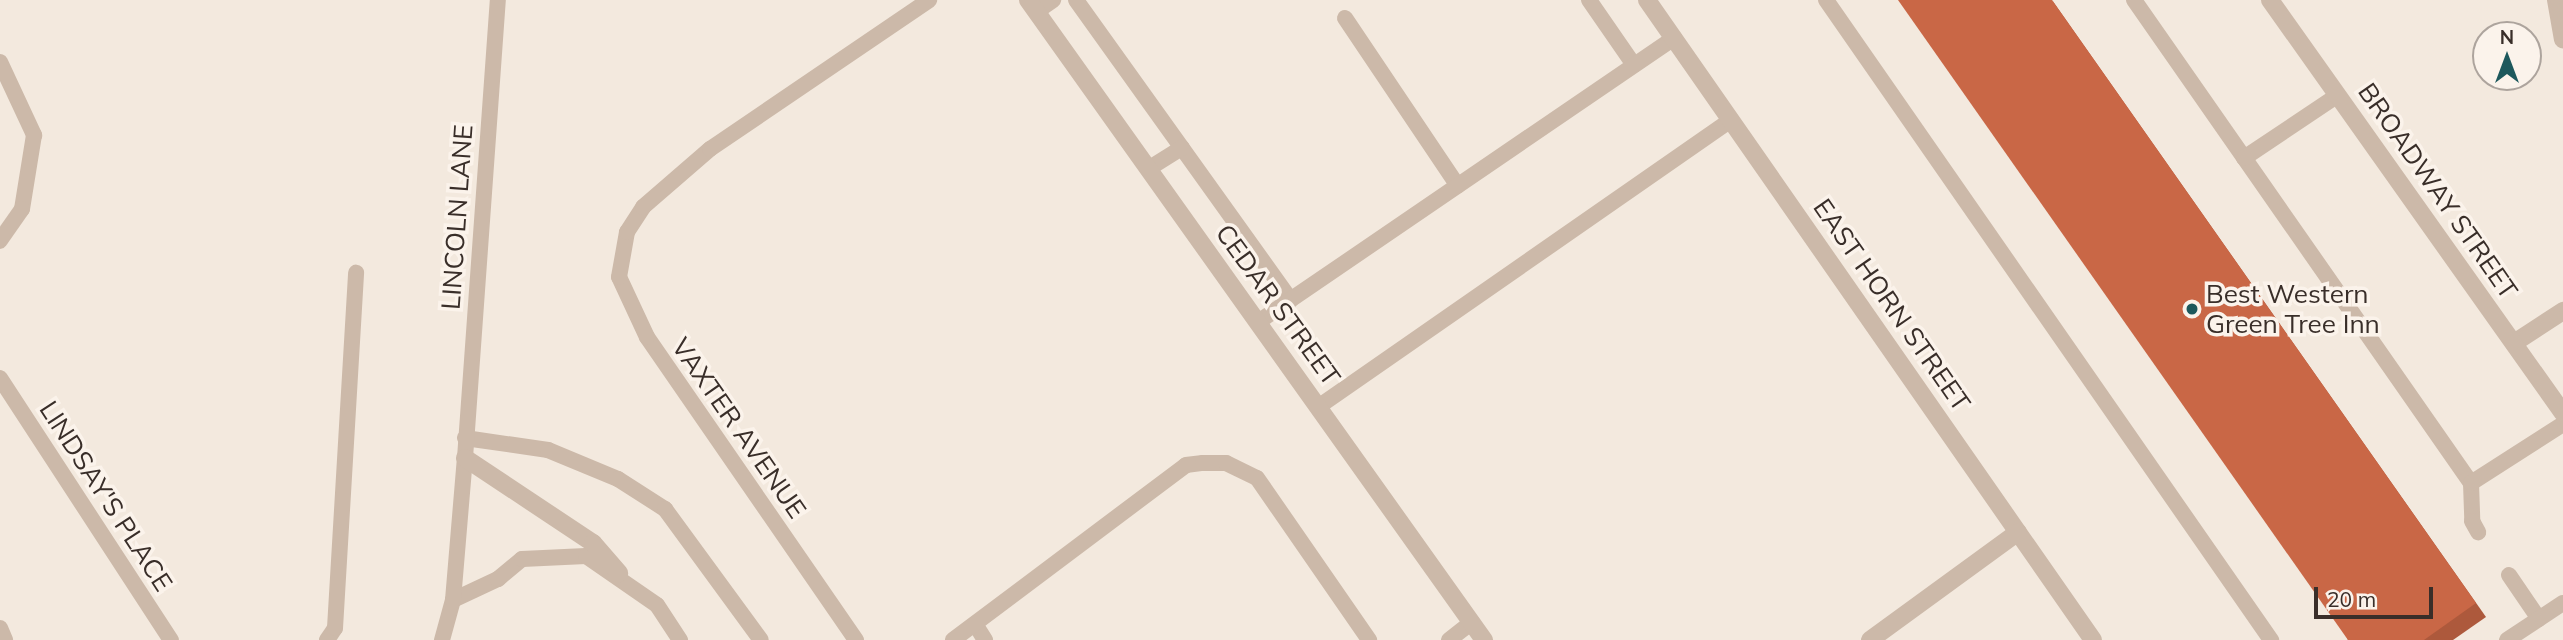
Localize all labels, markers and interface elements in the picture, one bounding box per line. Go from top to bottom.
north arrow [2472,21,2542,91]
text: N [2500,25,2514,49]
street label: BROADWAY STREET [2352,77,2524,305]
street label: LINCOLN LANE [435,123,479,311]
street label: EAST HORN STREET [1807,193,1977,417]
street label: CEDAR STREET [1209,218,1347,392]
place label: Best Western Green Tree Inn [2206,278,2380,340]
marker: Best Western Green Tree Inn [2184,301,2200,317]
street label: VAXTER AVENUE [665,332,813,524]
street label: LINDSAY'S PLACE [33,395,179,597]
scale bar [2318,574,2437,618]
text: 20 m [2327,586,2376,612]

